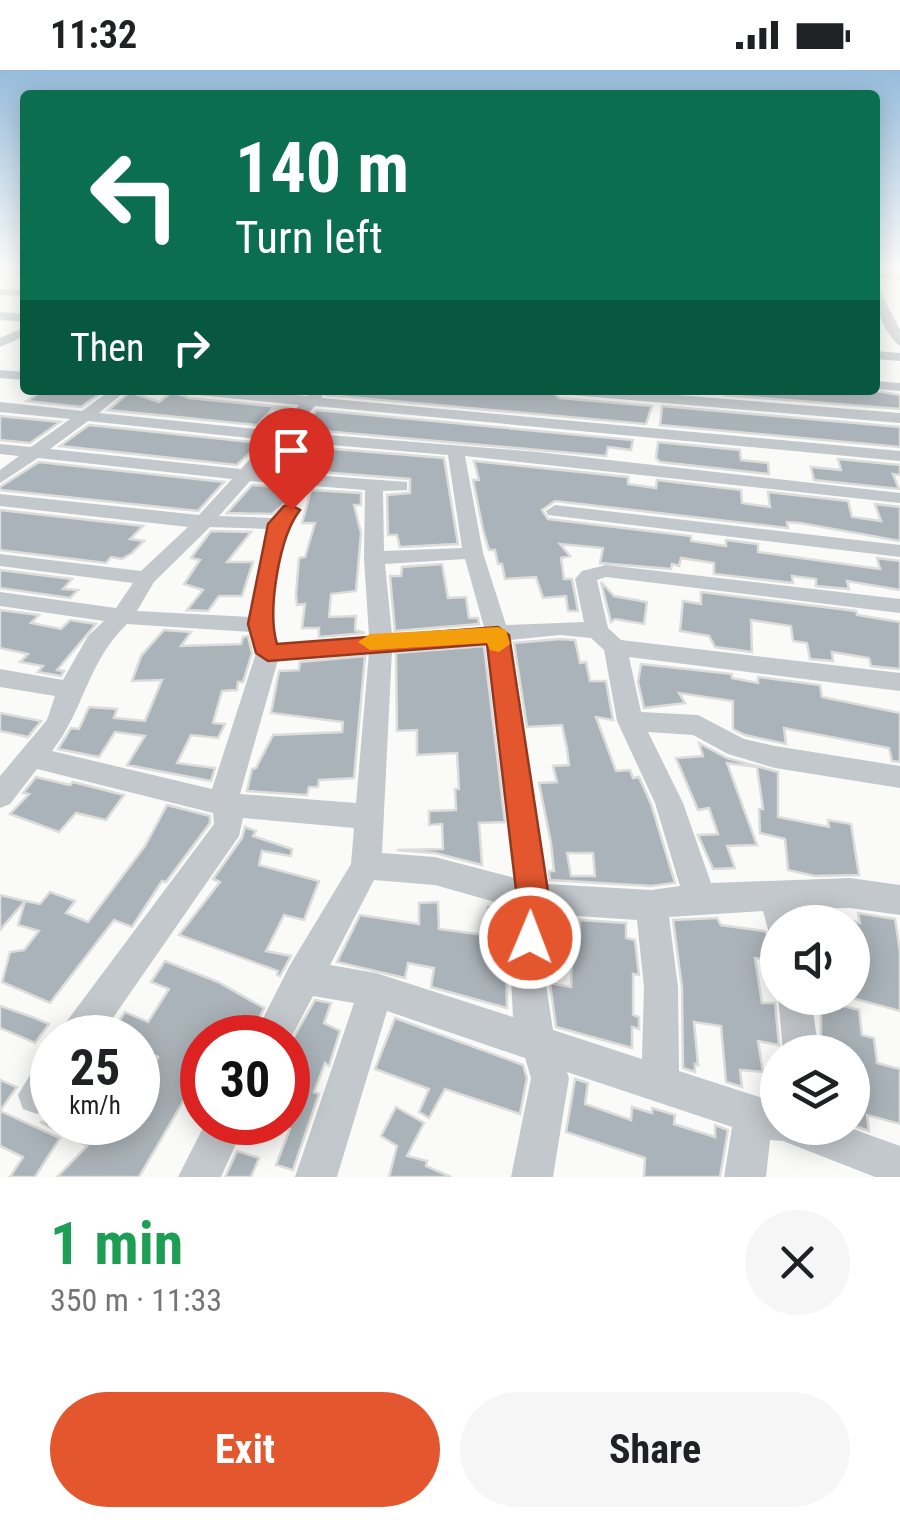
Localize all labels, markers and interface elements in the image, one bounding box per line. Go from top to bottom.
text: 11:32 [50,13,137,57]
text: 140 m [235,127,409,209]
icon: left [70,130,200,260]
text: Turn left [235,211,383,264]
icon: right [164,320,219,375]
text: Then [70,326,144,370]
pin [249,408,334,511]
icon: arrive [264,423,319,478]
position arrow [478,886,582,990]
map controls [760,905,870,1145]
button: sound [760,905,870,1015]
speed limit sign: 30 [180,1015,310,1145]
button: layers [760,1035,870,1145]
text: 25 [70,1039,120,1097]
text: km/h [69,1091,121,1120]
text: 1 min [50,1208,183,1279]
button: close [745,1210,850,1315]
text: 350 m · 11:33 [50,1281,222,1319]
button: Exit [50,1392,440,1507]
button: Share [460,1392,850,1507]

